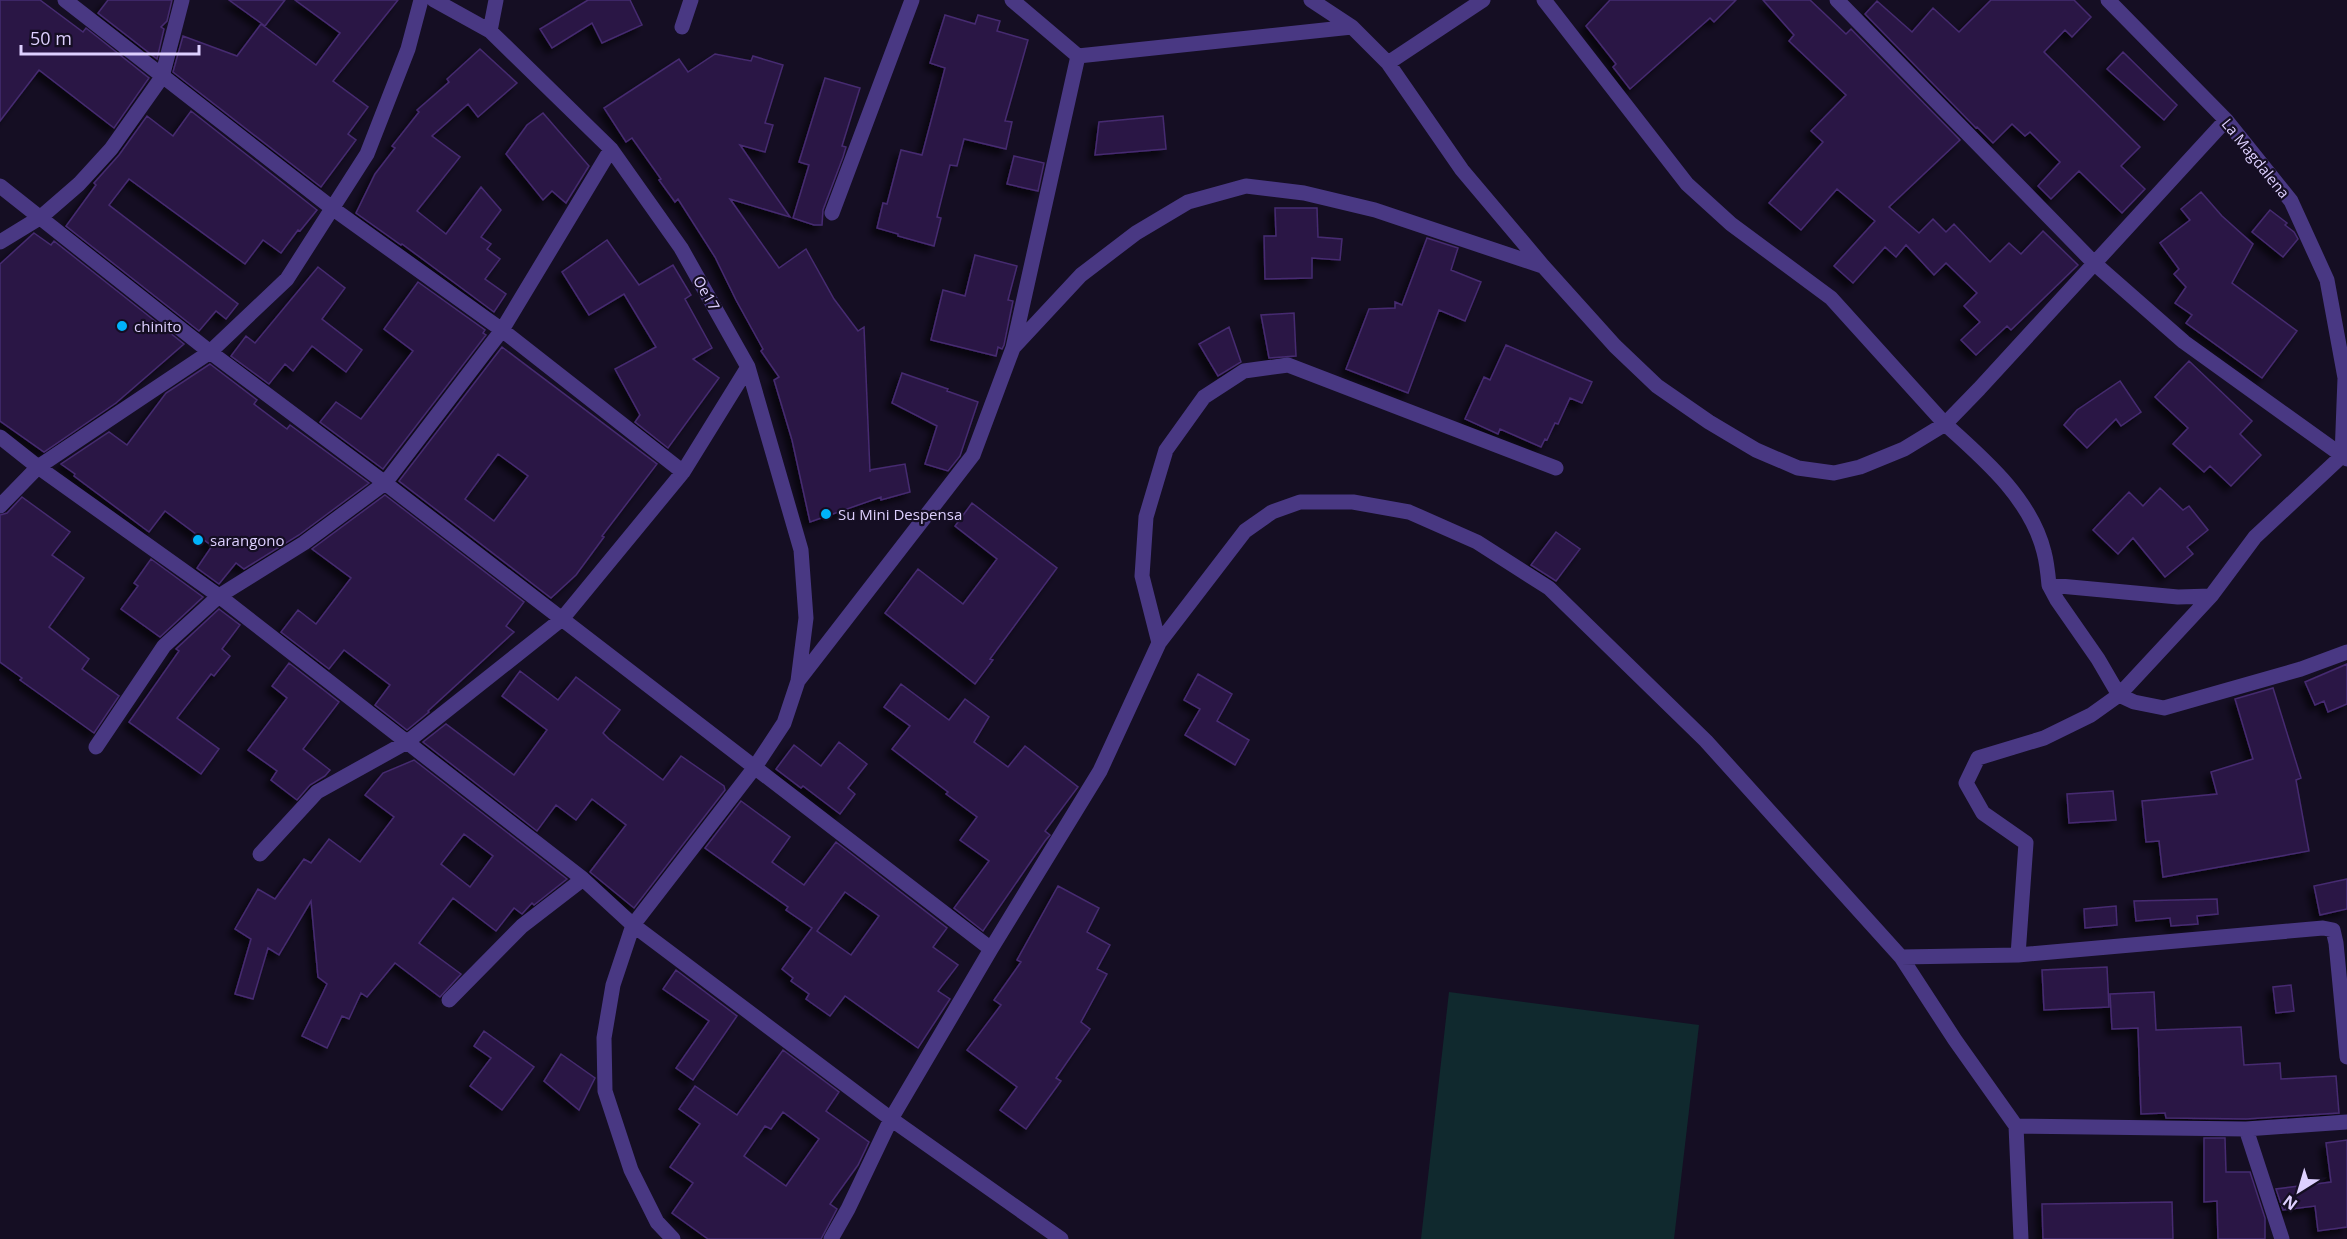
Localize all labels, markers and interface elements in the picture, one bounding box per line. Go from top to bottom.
scale bar [21,18,200,56]
text: 50 m [30,26,72,50]
street label: La Magdalena [2218,114,2294,202]
street label: Oe17 [689,272,725,314]
place label: chinito [134,316,182,336]
marker: chinito [115,319,129,333]
place label: Su Mini Despensa [838,504,962,524]
marker: Su Mini Despensa [819,507,833,521]
place label: sarangono [210,530,285,550]
marker: sarangono [191,533,205,547]
north arrow [2269,1161,2329,1221]
text: N [2278,1190,2302,1216]

